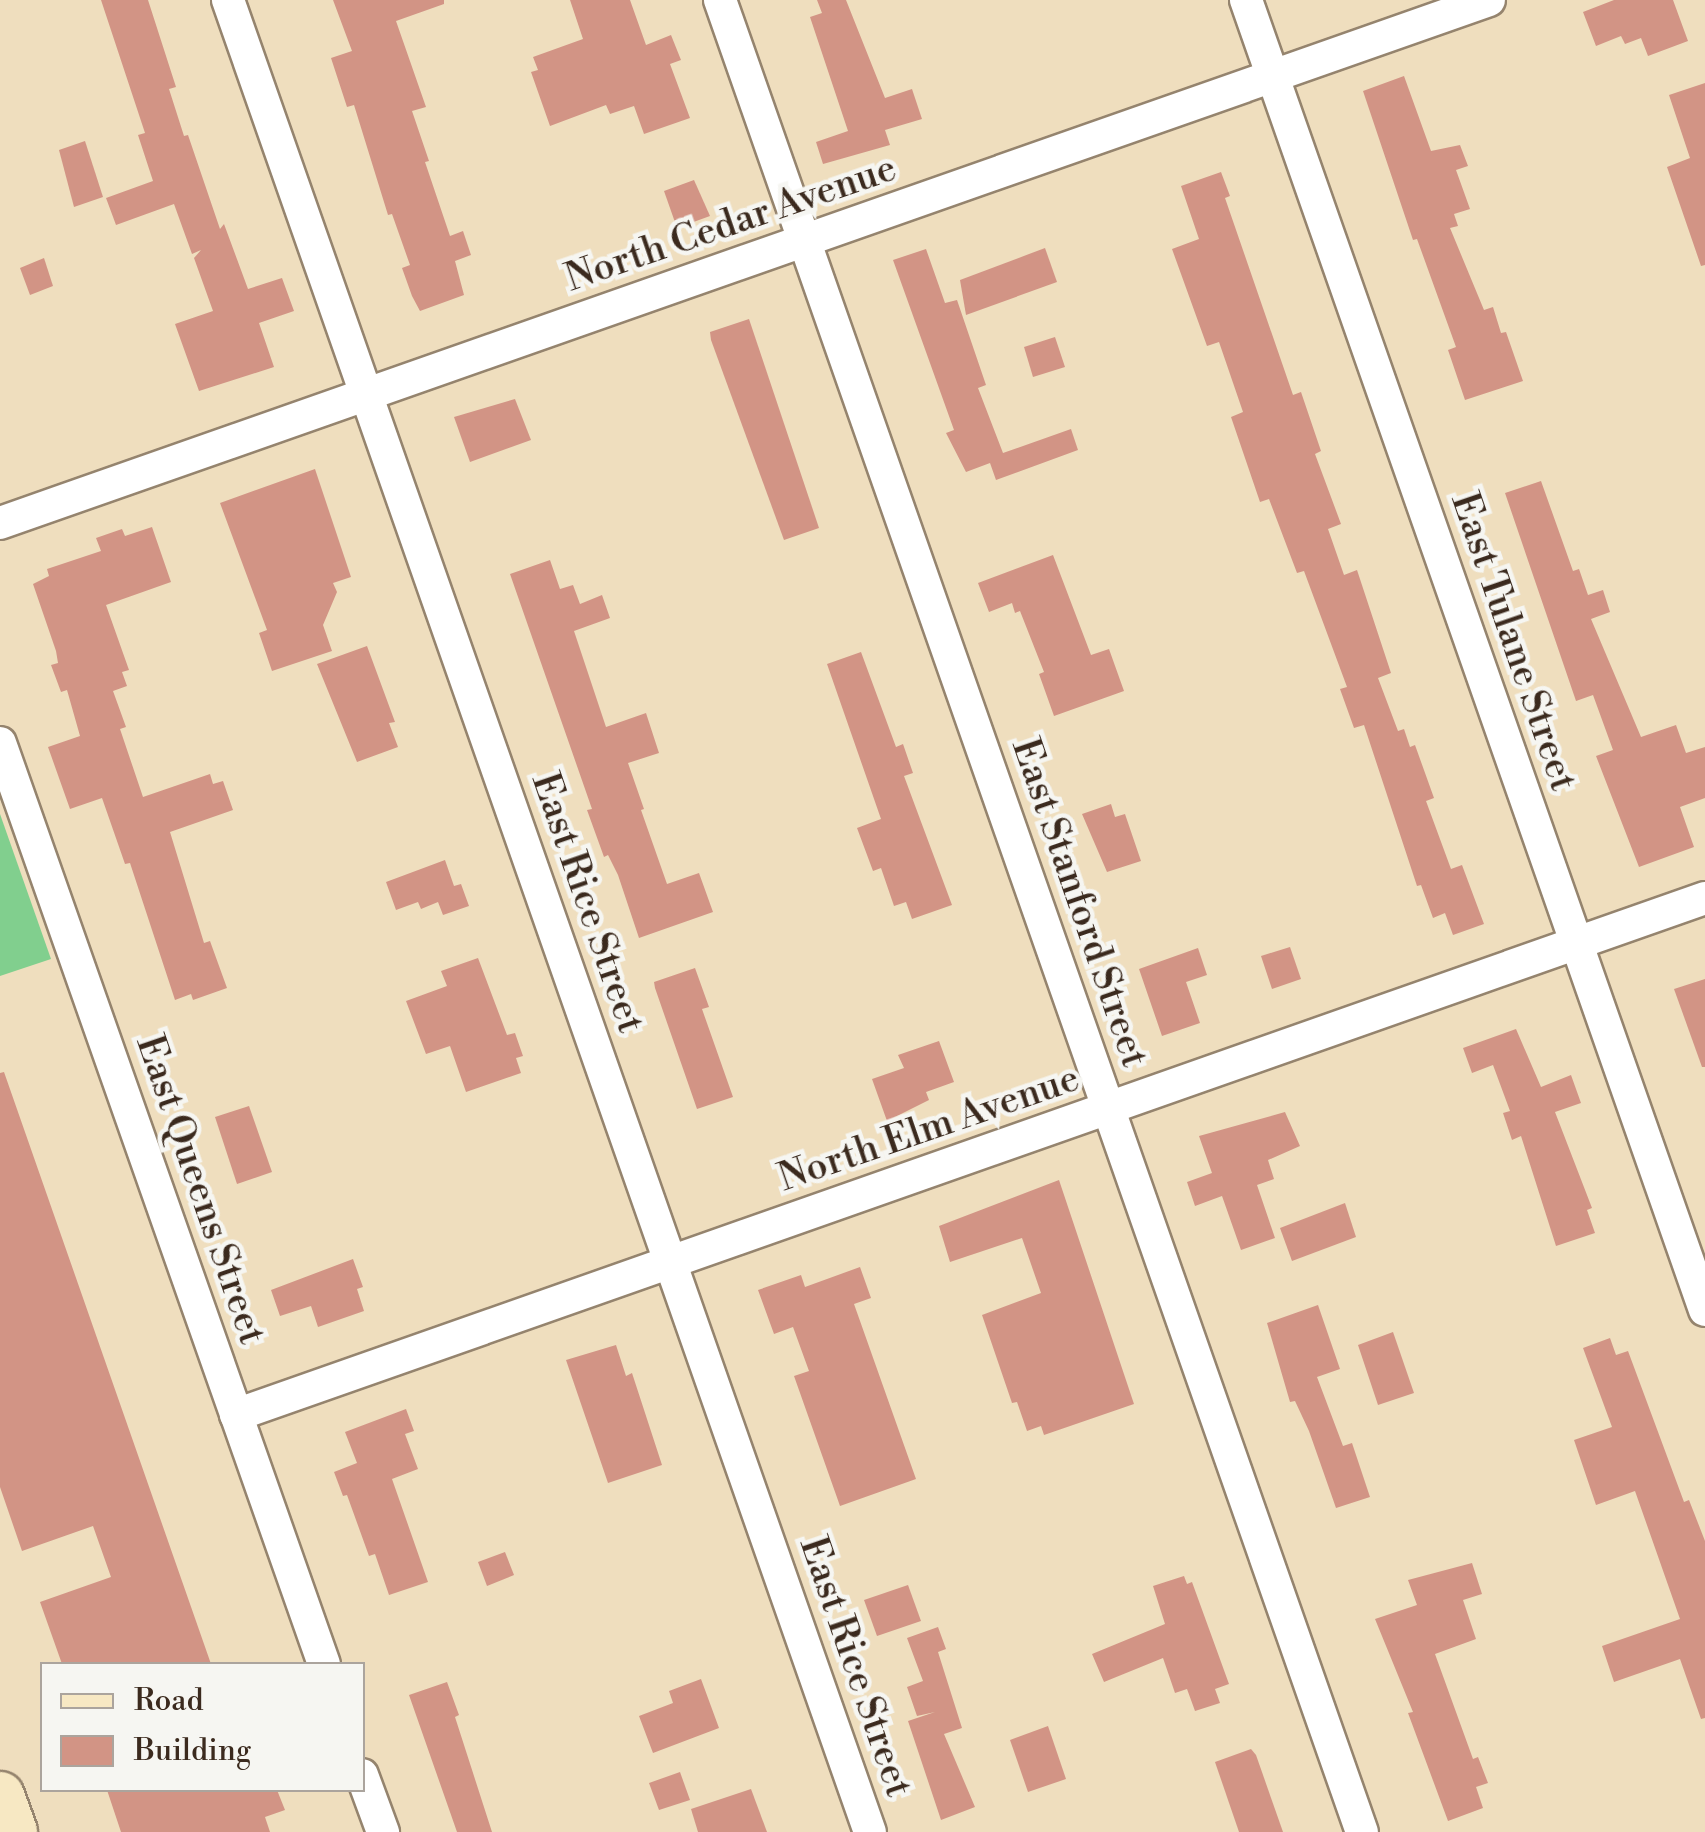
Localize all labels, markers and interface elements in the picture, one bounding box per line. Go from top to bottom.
street label: North Cedar Avenue [560,146,902,302]
street label: East Tulane Street [1441,487,1585,797]
street label: East Stanford Street [1001,733,1157,1073]
street label: East Rice Street [521,767,653,1039]
street label: East Queens Street [126,1029,274,1351]
street label: North Elm Avenue [773,1056,1085,1202]
street label: East Rice Street [789,1531,921,1803]
legend [40,1662,365,1792]
text: Road [134,1682,204,1720]
text: Building [134,1732,251,1770]

